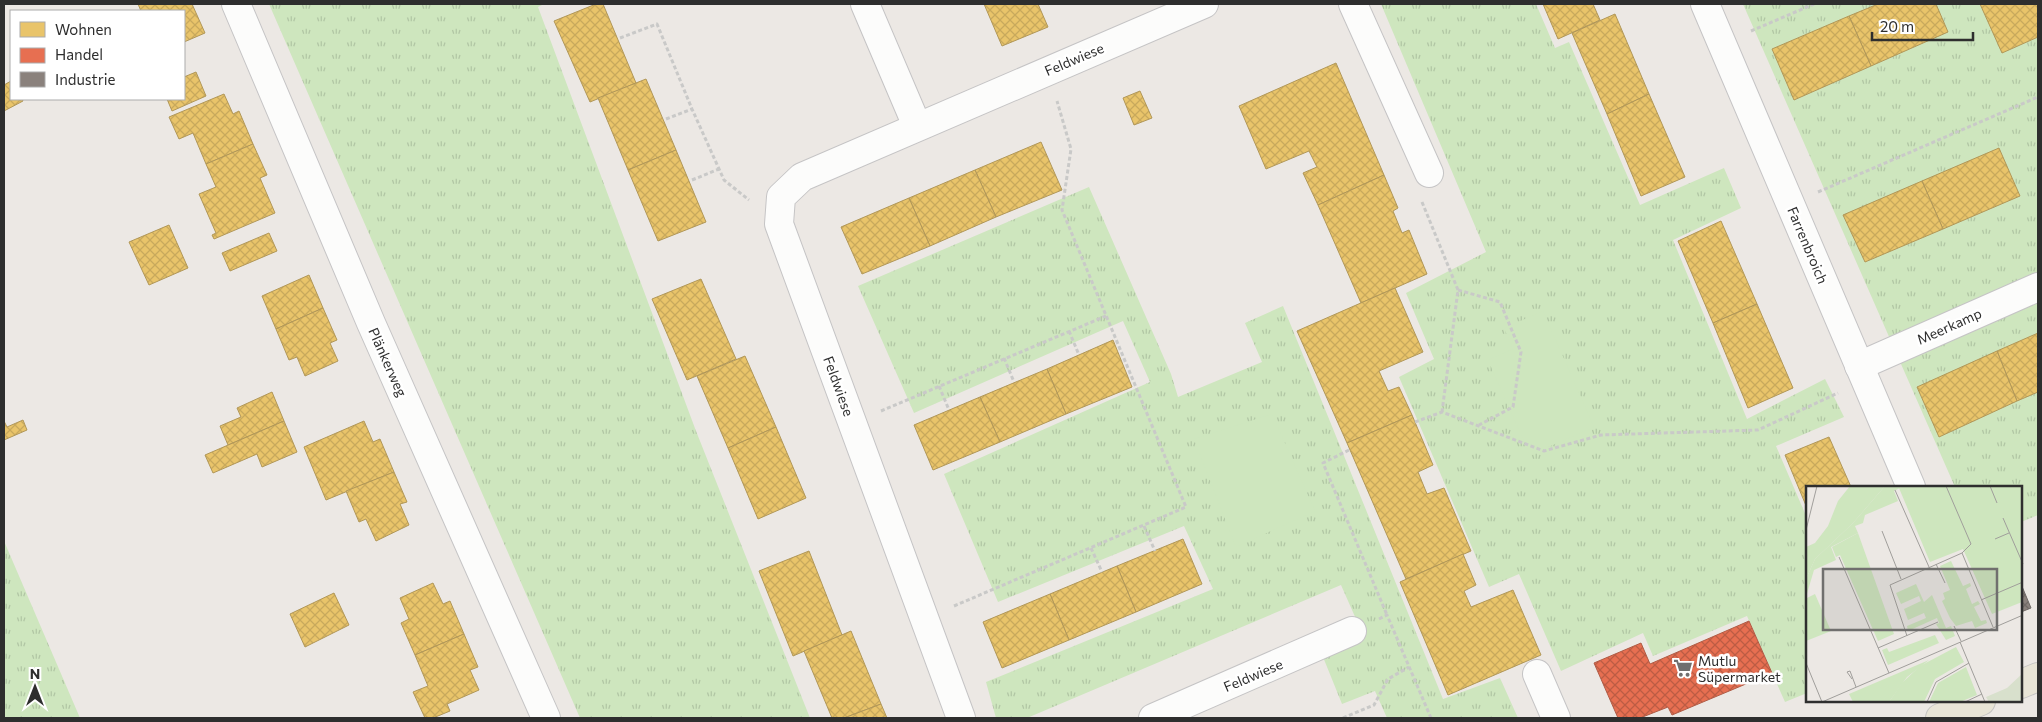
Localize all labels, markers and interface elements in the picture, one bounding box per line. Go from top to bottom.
legend [10,10,185,100]
scale bar [1872,10,1973,42]
text: 20 m [1880,17,1914,35]
text: Wohnen [55,20,112,38]
street label: Feldwiese [1042,39,1106,79]
text: Handel [55,45,103,63]
text: Industrie [55,70,116,88]
street label: Farrenbroich [1784,204,1832,286]
street label: Meerkamp [1914,304,1984,348]
street label: Plänkerweg [365,325,411,400]
street label: Feldwiese [820,354,858,418]
inset map [1806,486,2022,702]
place label: Mutlu Süpermarket [1698,652,1781,685]
street label: Feldwiese [1221,655,1285,695]
supermarket icon: Mutlu Süpermarket [1672,657,1694,679]
north arrow [10,662,60,712]
text: N [30,665,40,682]

